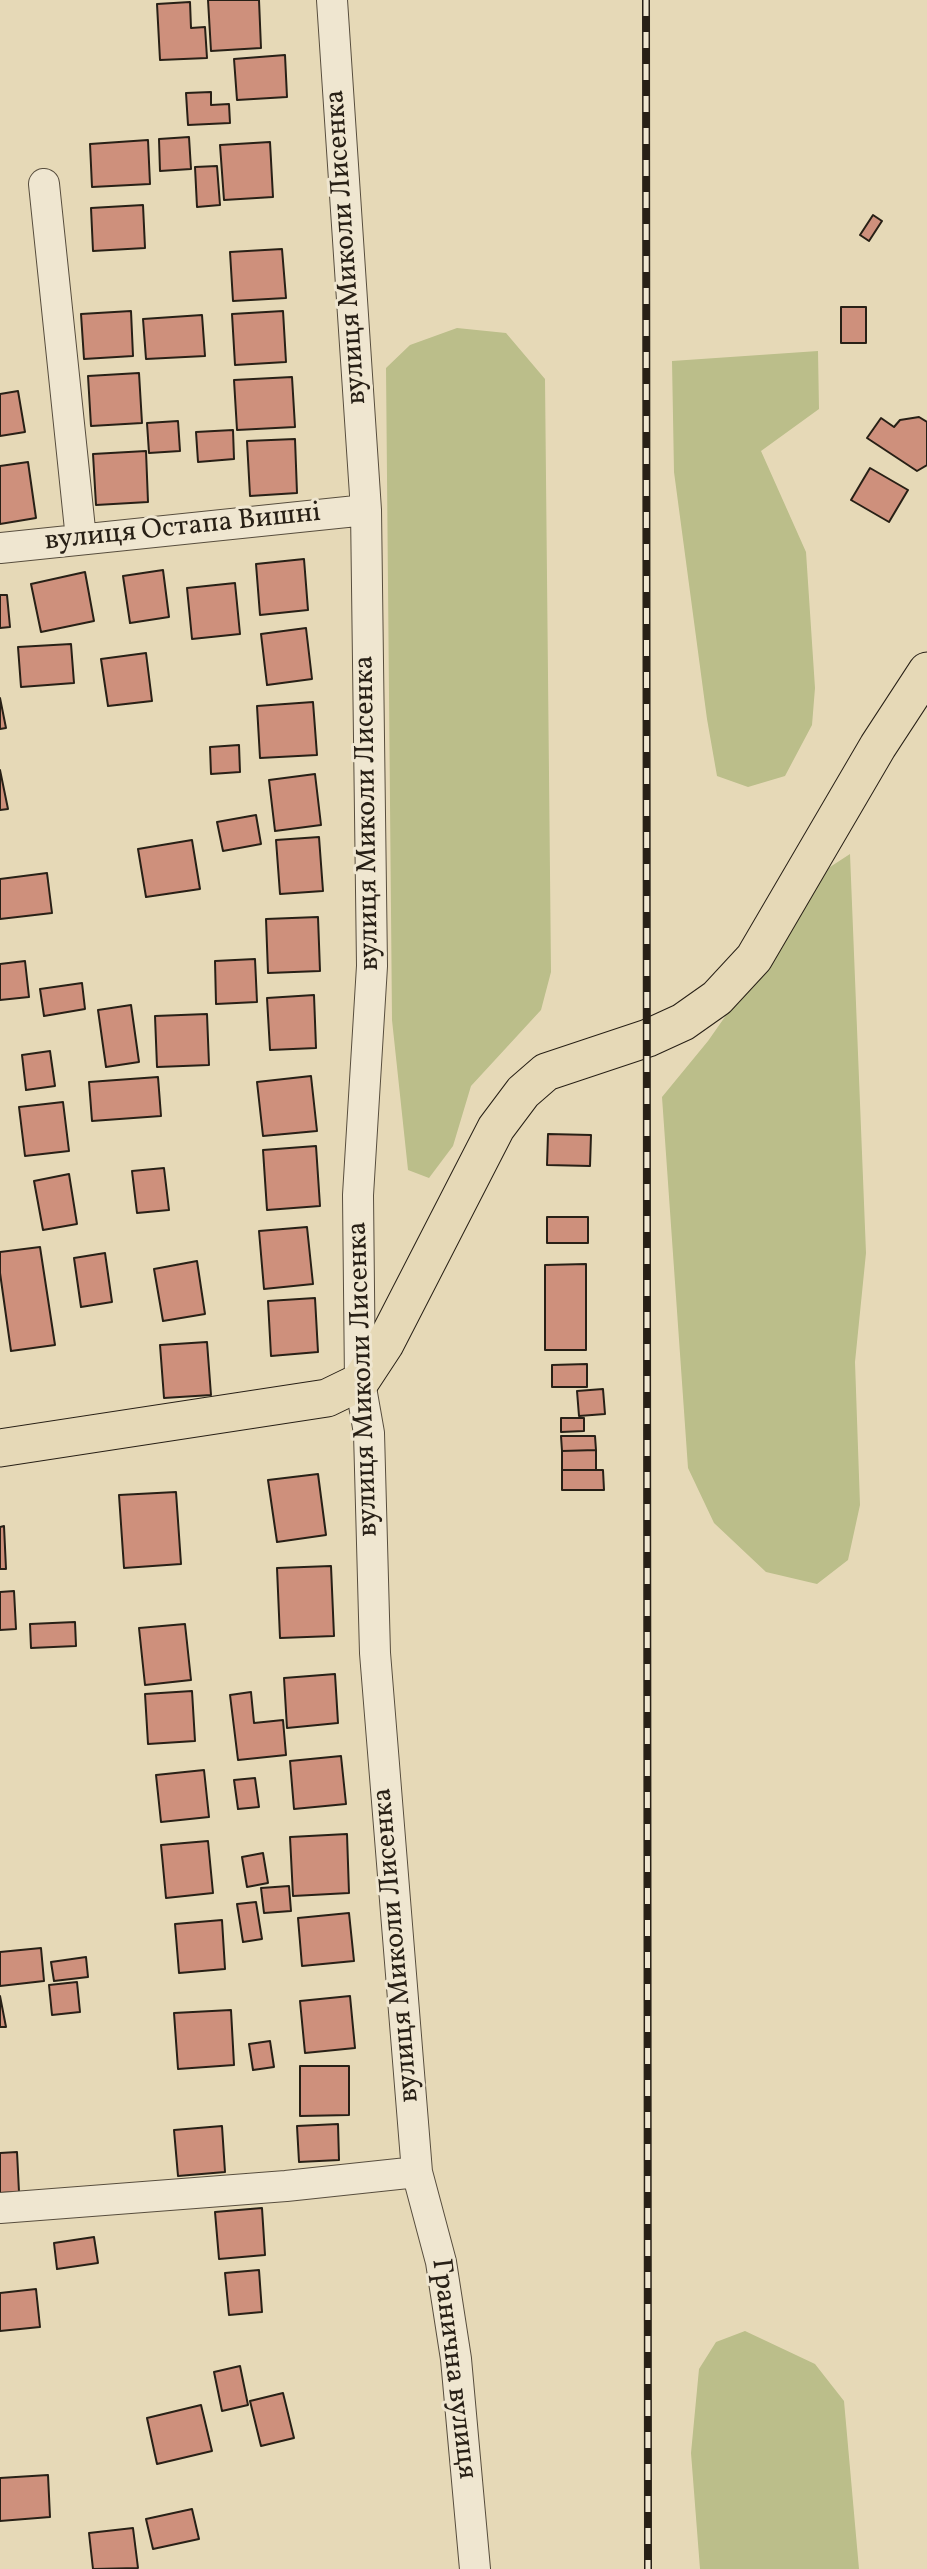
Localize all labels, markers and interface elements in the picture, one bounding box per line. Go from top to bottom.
street label: вулиця Миколи Лисенка [320,89,376,405]
street label: вулиця Остапа Вишні [43,498,323,560]
street label: вулиця Миколи Лисенка [349,655,389,971]
street label: вулиця Миколи Лисенка [343,1221,387,1537]
street label: вулиця Миколи Лисенка [368,1786,428,2104]
street label: Гранична вулиця [422,2257,482,2481]

